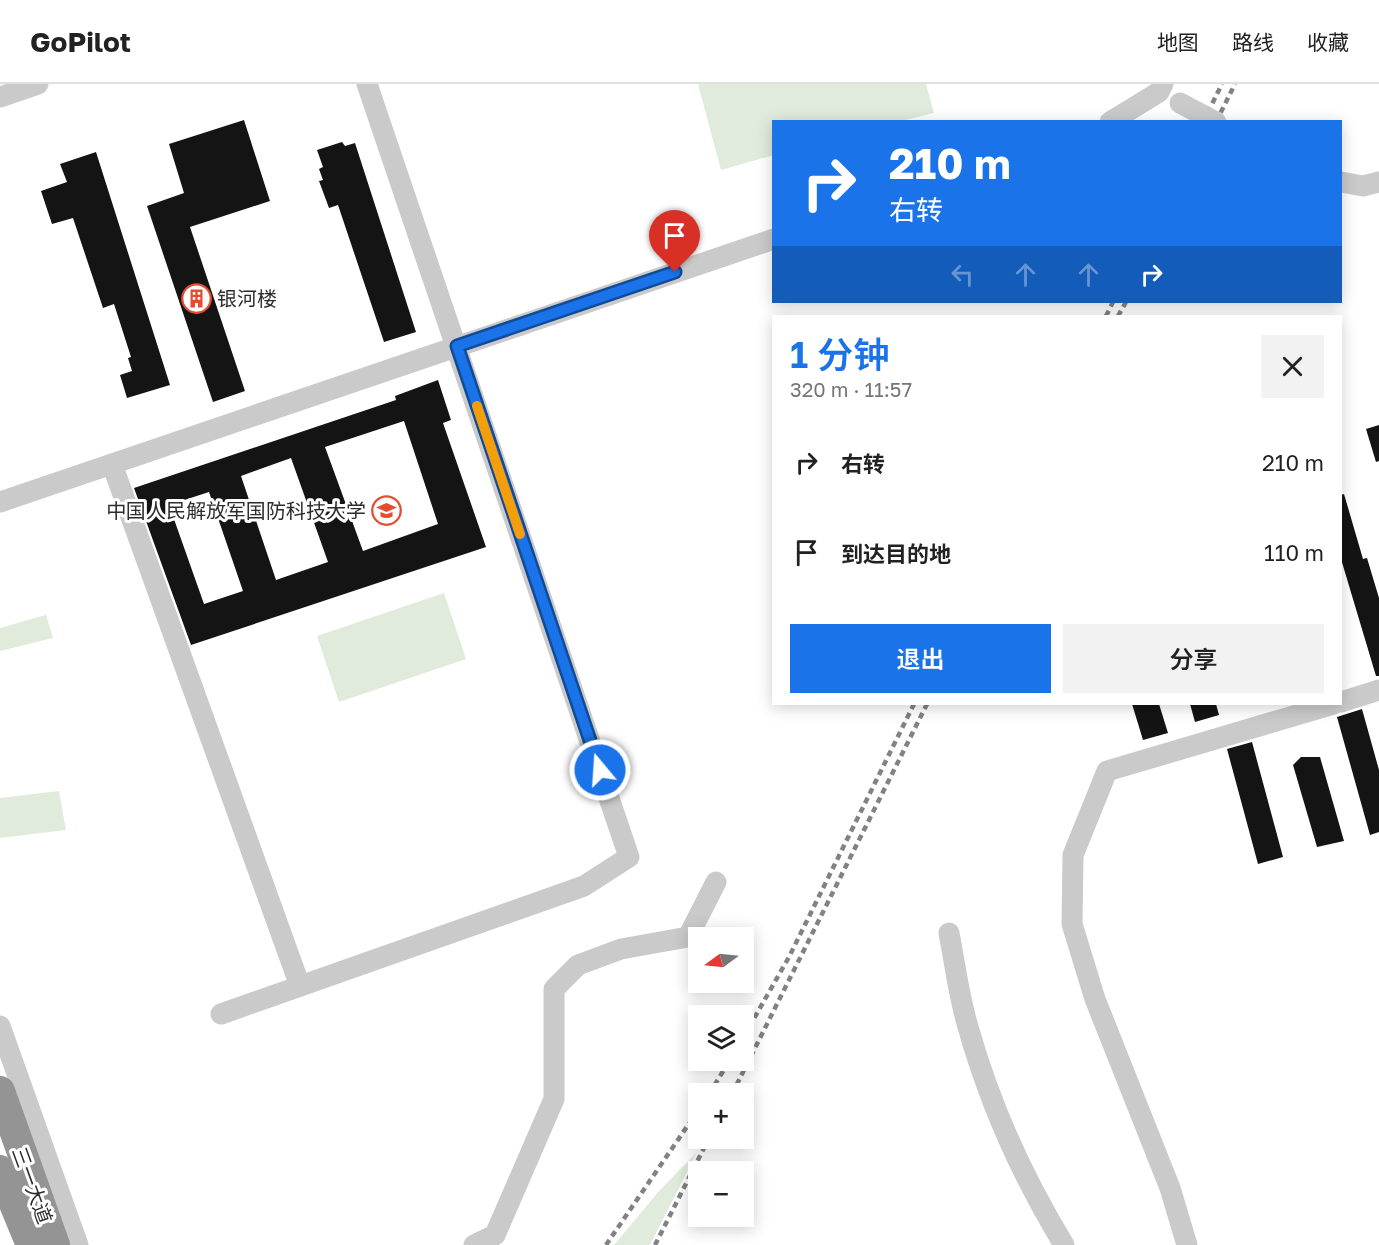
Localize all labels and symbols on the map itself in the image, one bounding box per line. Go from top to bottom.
pin [649,210,700,272]
building icon: 银河楼 [180,282,212,314]
place label: 银河楼 [217,286,277,310]
school or university icon: 中国人民解放军国防科技大学 [371,494,403,526]
place label: 中国人民解放军国防科技大学 [106,498,366,522]
position arrow [568,738,632,802]
north arrow [688,927,754,993]
street label: 三一大道 [8,1143,58,1227]

